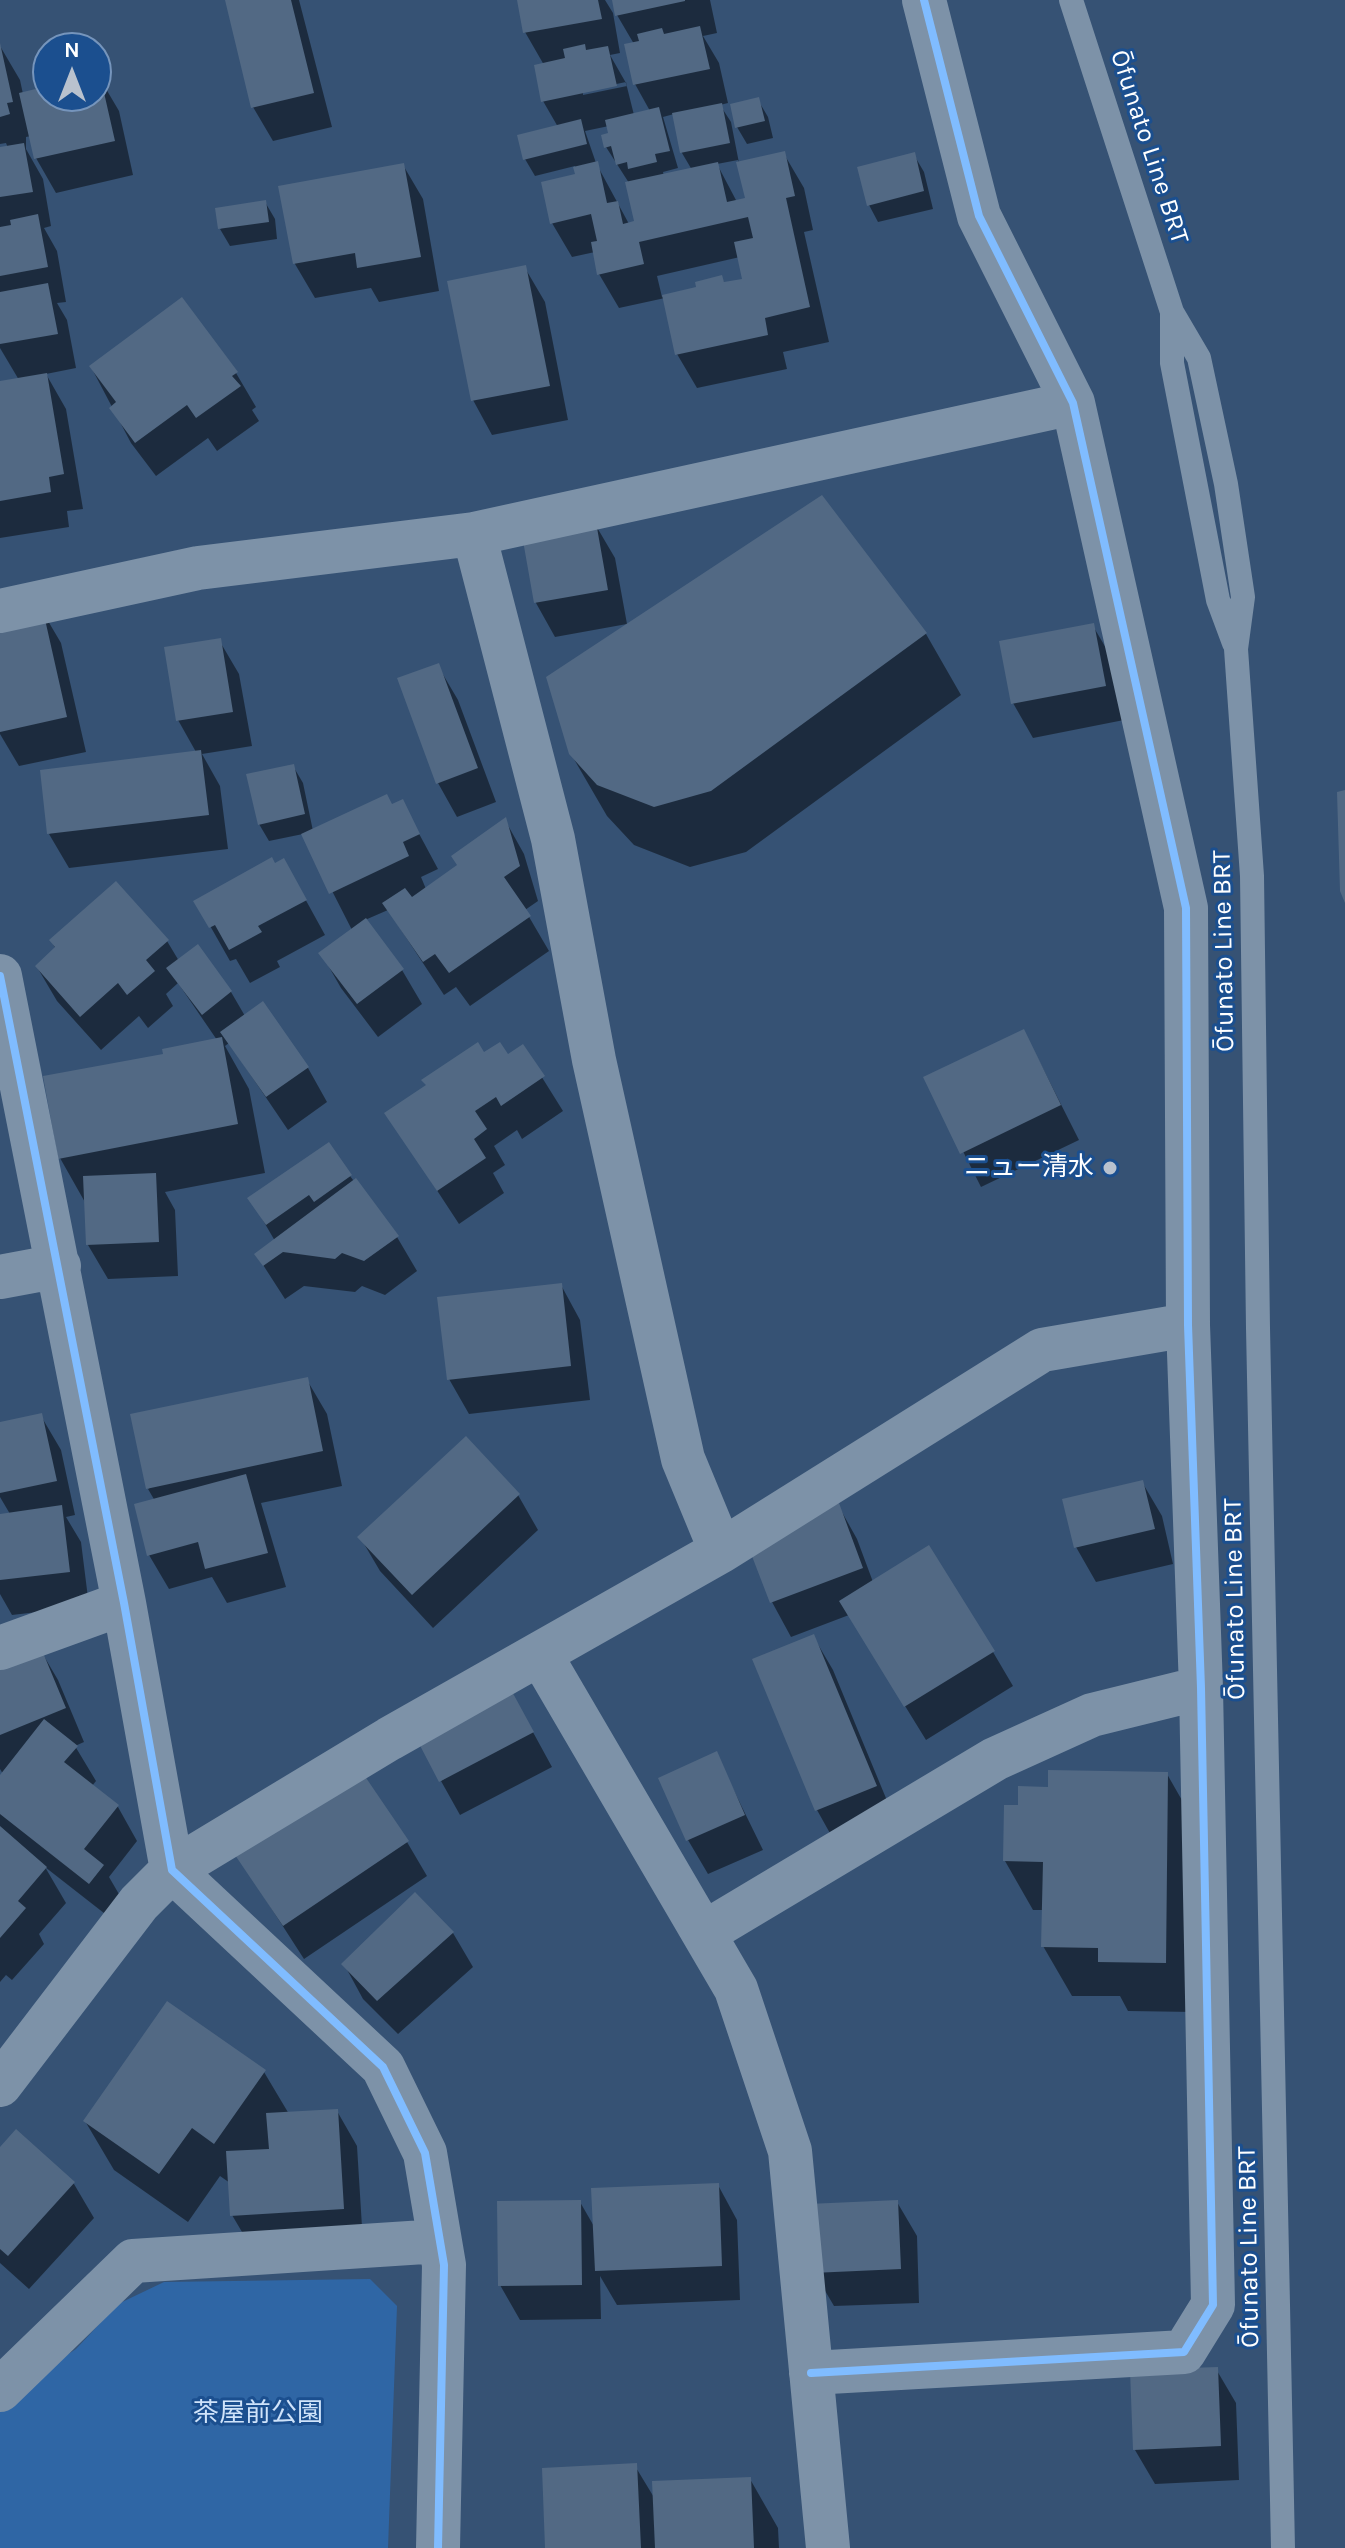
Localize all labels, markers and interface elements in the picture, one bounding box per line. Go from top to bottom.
north arrow [32,32,112,112]
text: N [64,37,80,63]
street label: Ōfunato Line BRT [1103,46,1195,248]
street label: Ōfunato Line BRT [1207,850,1241,1052]
place label: ニュー清水 [964,1152,1094,1184]
marker: ニュー清水 [1101,1159,1119,1177]
street label: Ōfunato Line BRT [1218,1498,1252,1700]
street label: Ōfunato Line BRT [1232,2146,1266,2348]
park label: 茶屋前公園 [193,2398,323,2430]

